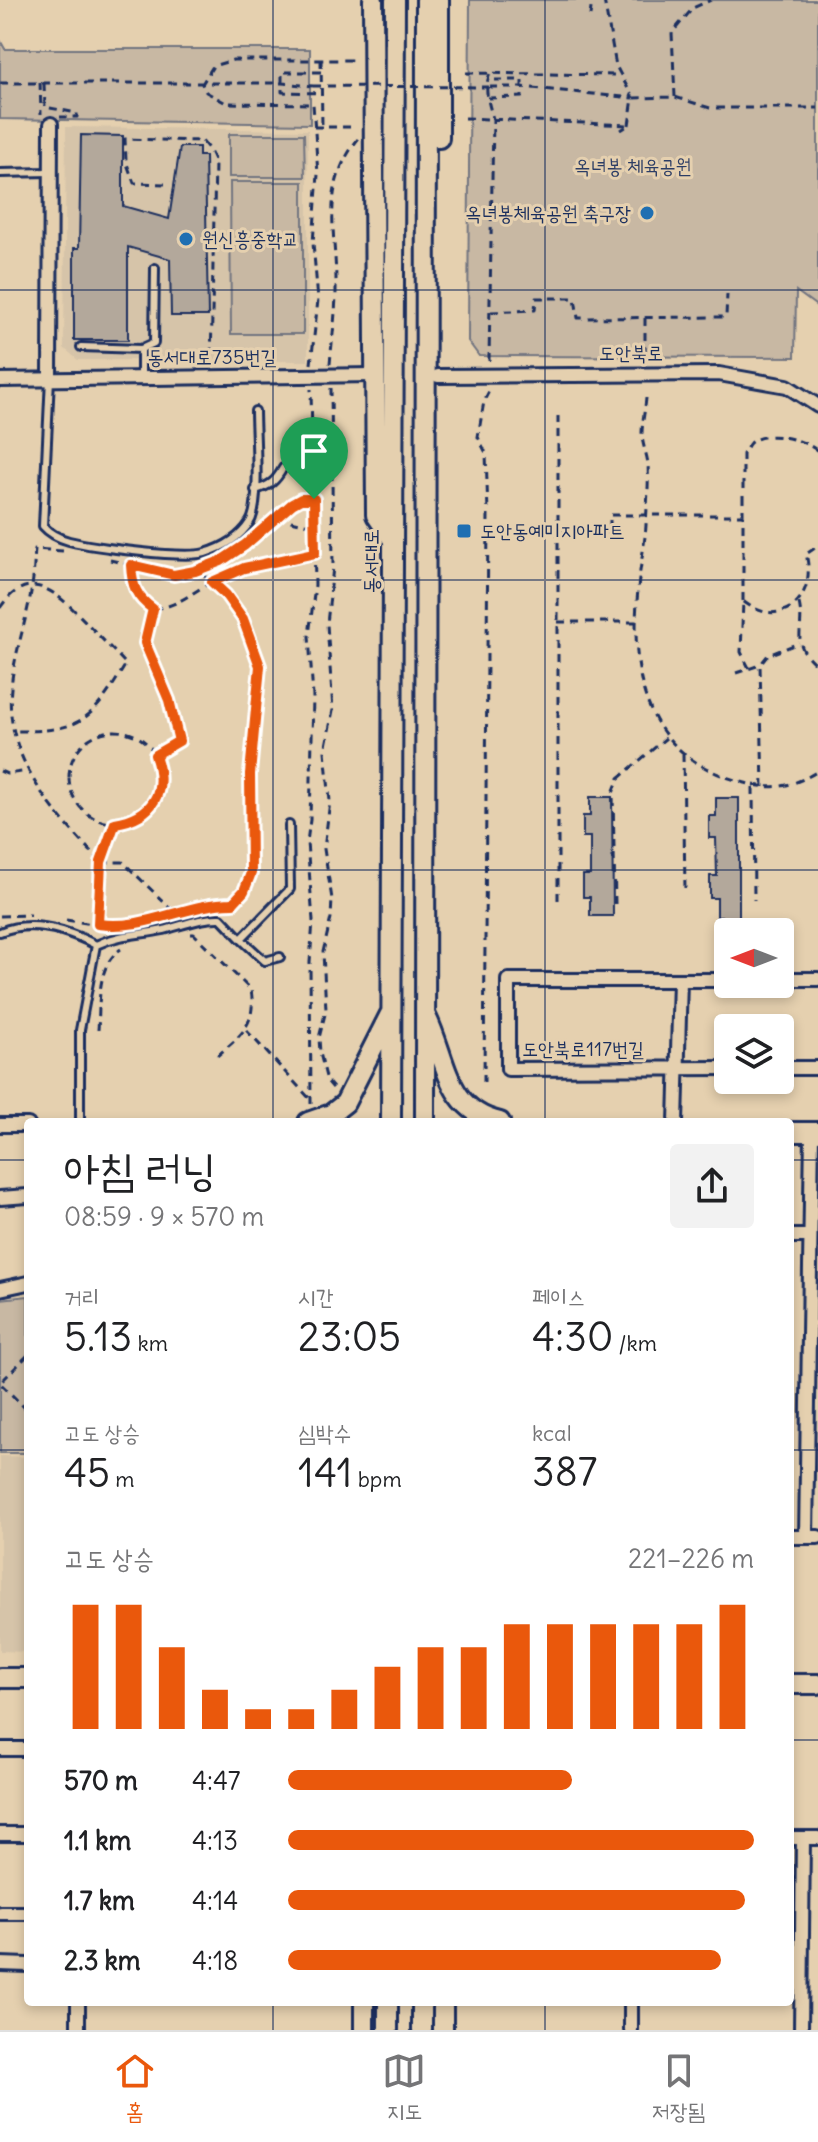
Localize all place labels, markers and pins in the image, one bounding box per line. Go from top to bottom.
place label: 옥녀봉체육공원 축구장 [465,200,631,225]
marker: 옥녀봉체육공원 축구장 [638,204,656,222]
place label: 원신흥중학교 [202,226,299,251]
marker: 원신흥중학교 [177,230,195,248]
pin [280,417,348,499]
place label: 도안동예미지아파트 [480,518,625,543]
marker: 도안동예미지아파트 [455,522,473,540]

